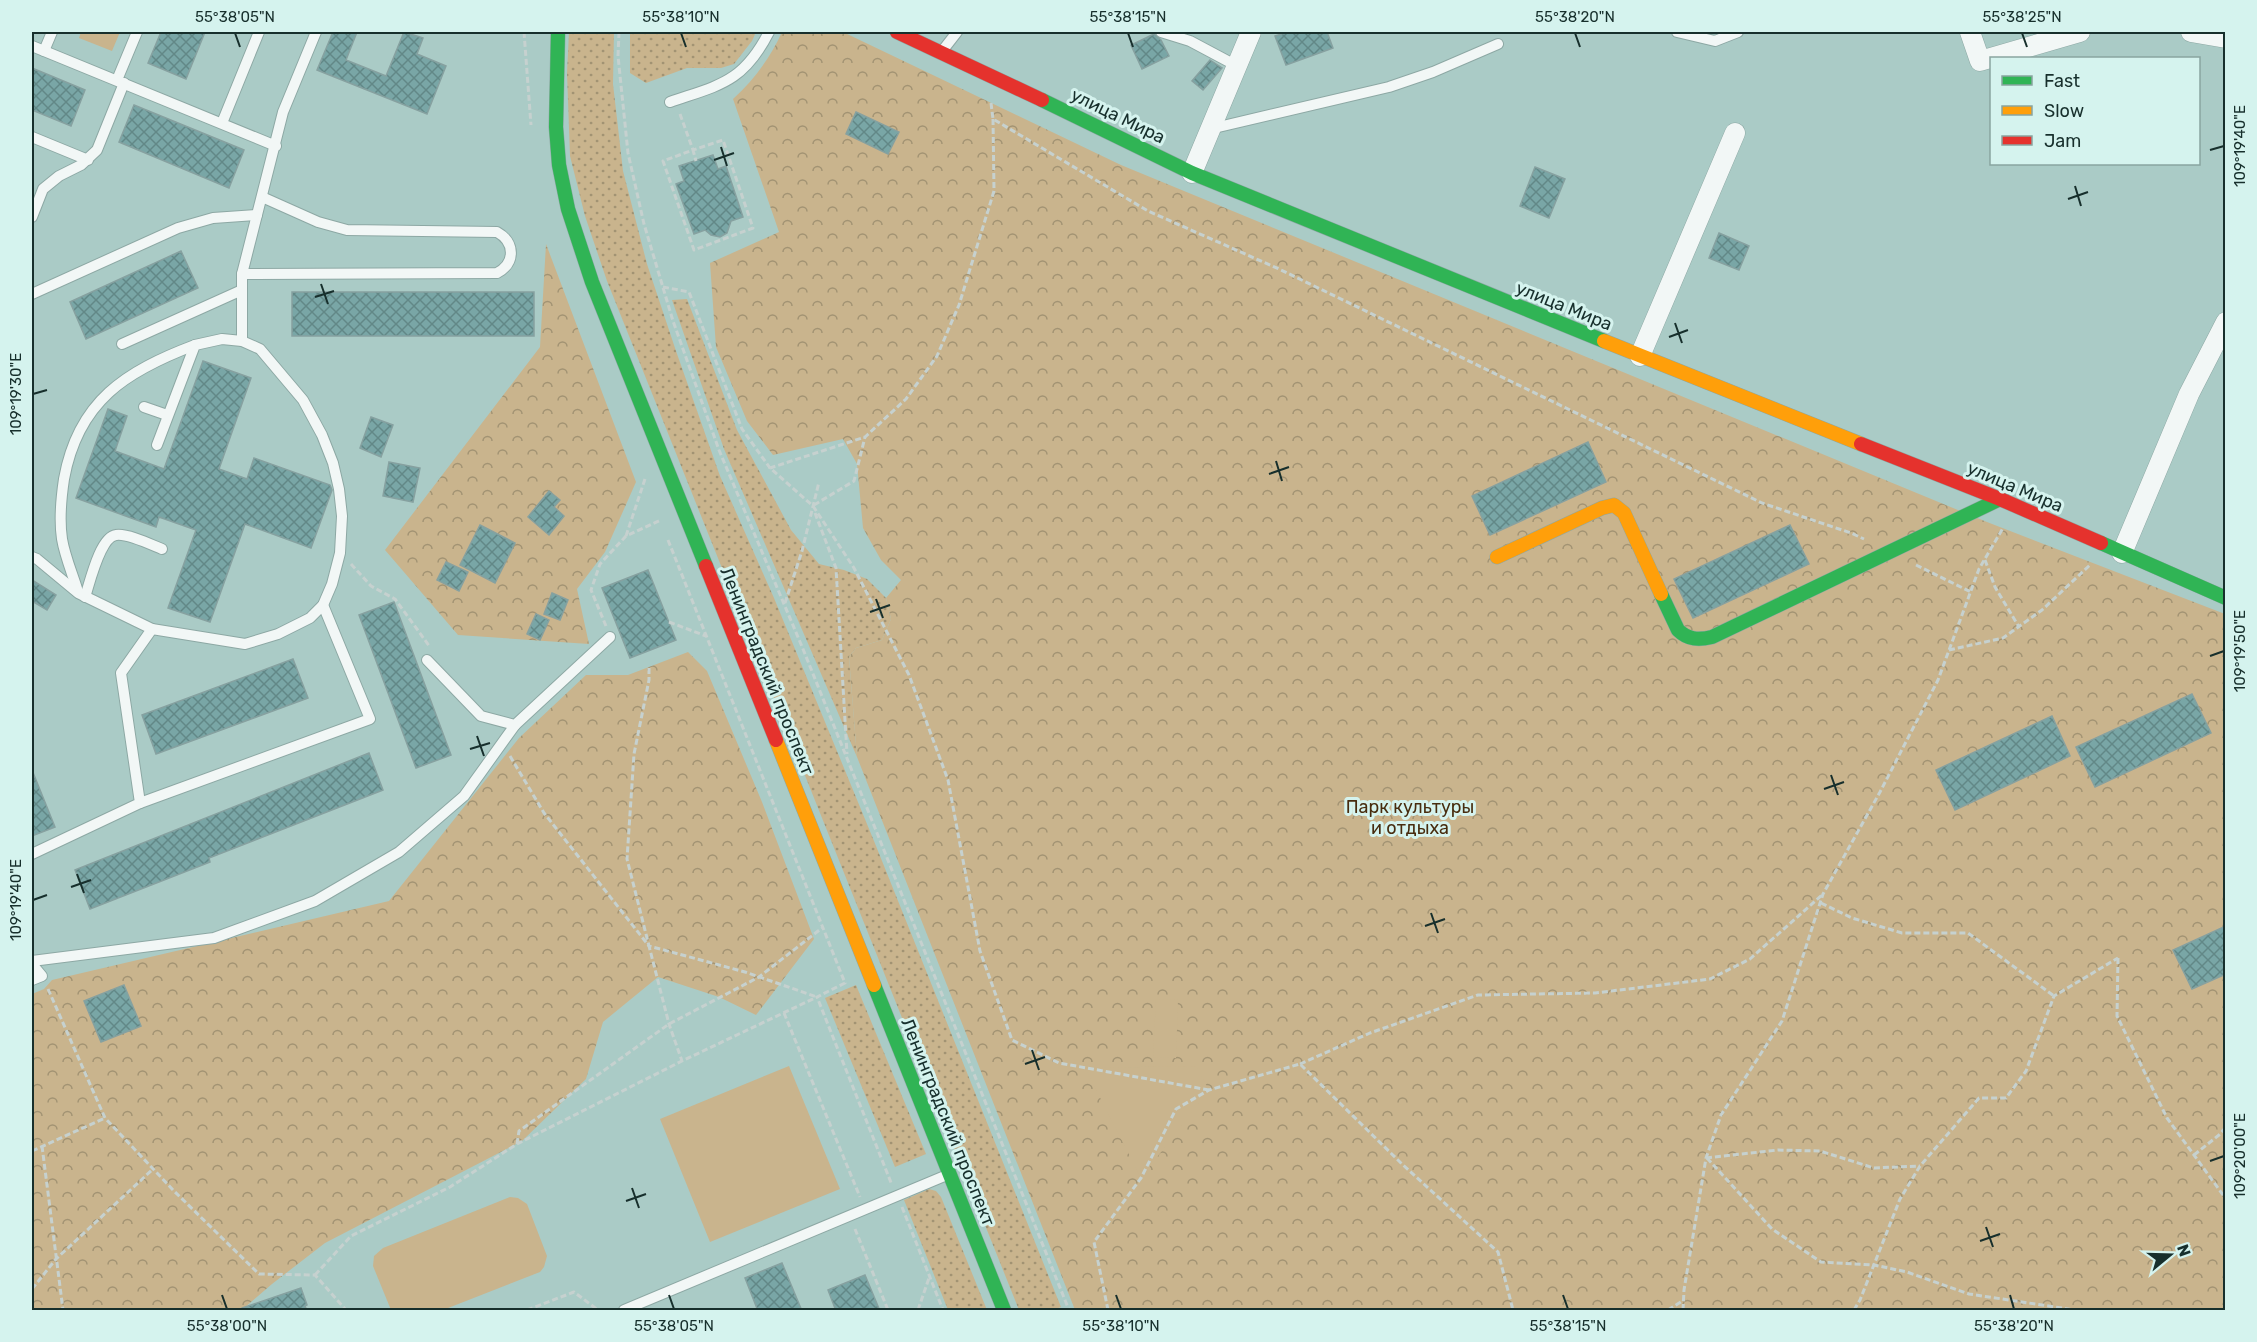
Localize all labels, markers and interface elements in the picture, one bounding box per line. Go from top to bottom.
text: 55°38'05"N [195,8,275,26]
text: 55°38'10"N [642,8,720,26]
text: 55°38'15"N [1090,8,1166,26]
text: 55°38'20"N [1535,8,1615,26]
text: 55°38'25"N [1982,8,2062,26]
legend [1990,57,2200,165]
text: Fast [2044,70,2080,92]
street label: улица Мира [1067,84,1169,148]
text: Slow [2044,100,2084,122]
text: 109°19'40"E [2231,105,2249,187]
text: Jam [2044,130,2081,152]
street label: улица Мира [1513,277,1615,335]
text: 109°19'30"E [7,353,25,435]
street label: улица Мира [1964,457,2066,517]
street label: Ленинградский проспект [715,564,819,778]
text: 109°19'50"E [2231,610,2249,692]
park label: Парк культуры и отдыха [1346,796,1474,839]
text: 109°19'40"E [7,859,25,941]
street label: Ленинградский проспект [896,1015,1000,1229]
text: 109°20'00"E [2231,1113,2249,1199]
north arrow [2140,1225,2200,1285]
text: N [2173,1242,2195,1259]
text: 55°38'00"N [187,1317,267,1335]
text: 55°38'05"N [634,1317,714,1335]
text: 55°38'10"N [1082,1317,1160,1335]
text: 55°38'15"N [1530,1317,1606,1335]
text: 55°38'20"N [1974,1317,2054,1335]

